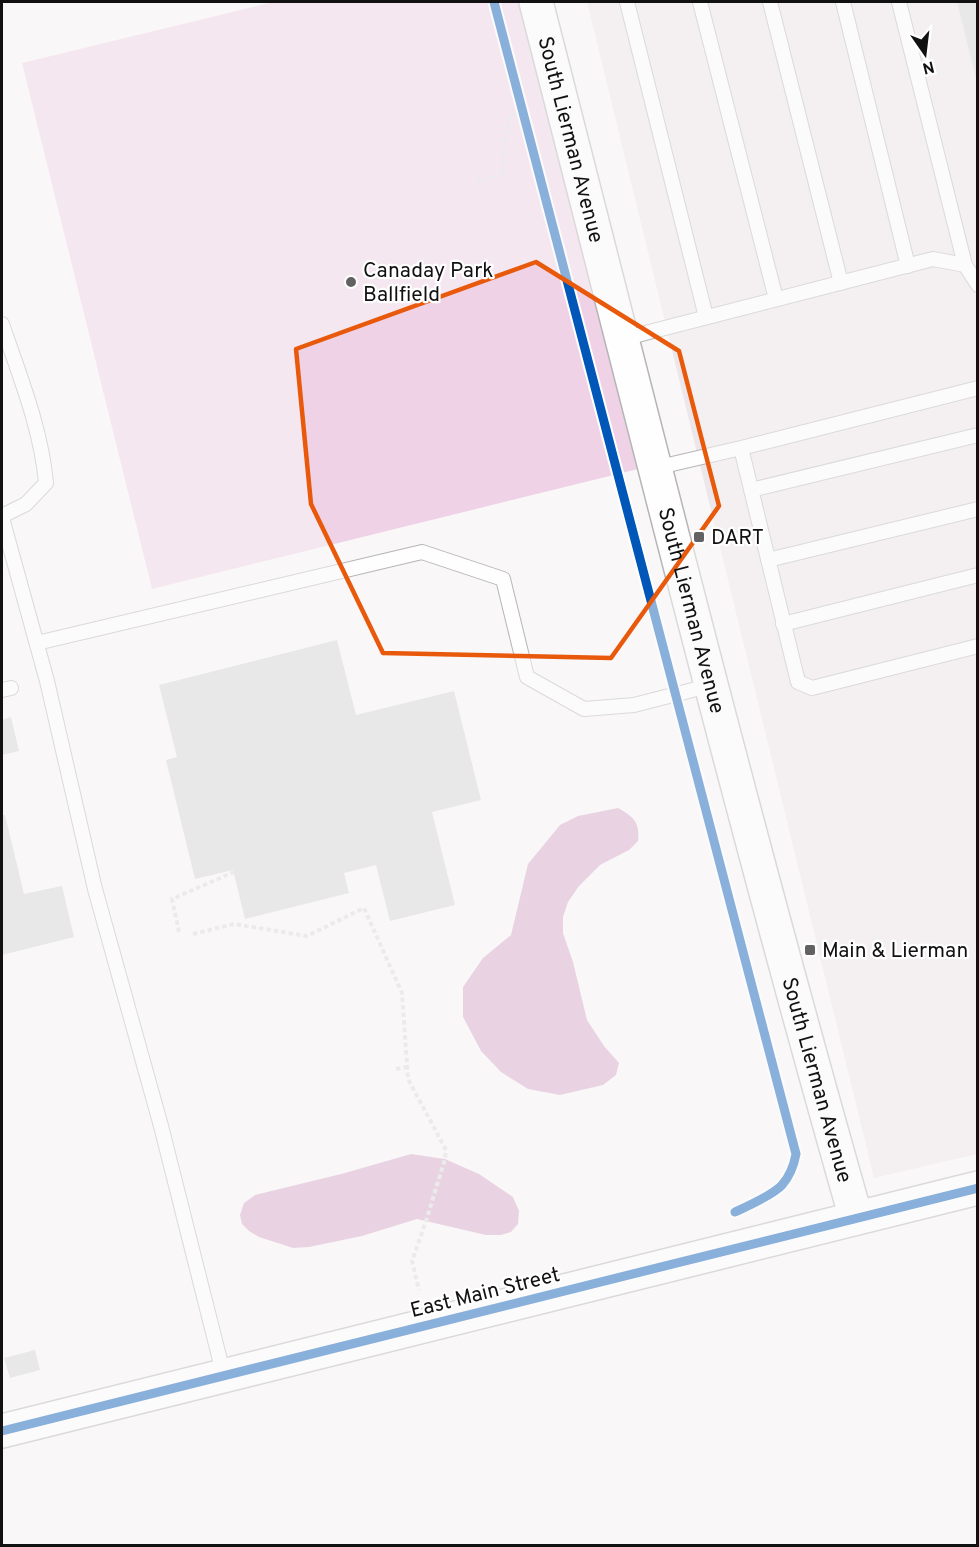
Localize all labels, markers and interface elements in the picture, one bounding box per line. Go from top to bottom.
north arrow [895,24,955,84]
street label: South Lierman Avenue [530,34,609,246]
text: N [920,56,936,78]
place label: Canaday Park Ballfield [363,258,493,309]
marker: Canaday Park Ballfield [344,275,358,289]
street label: South Lierman Avenue [651,505,730,717]
place label: DART [711,525,764,552]
marker: DART [692,530,706,544]
place label: Main & Lierman [822,938,968,965]
marker: Main & Lierman [803,943,817,957]
street label: South Lierman Avenue [775,974,857,1186]
street label: East Main Street [408,1262,563,1325]

